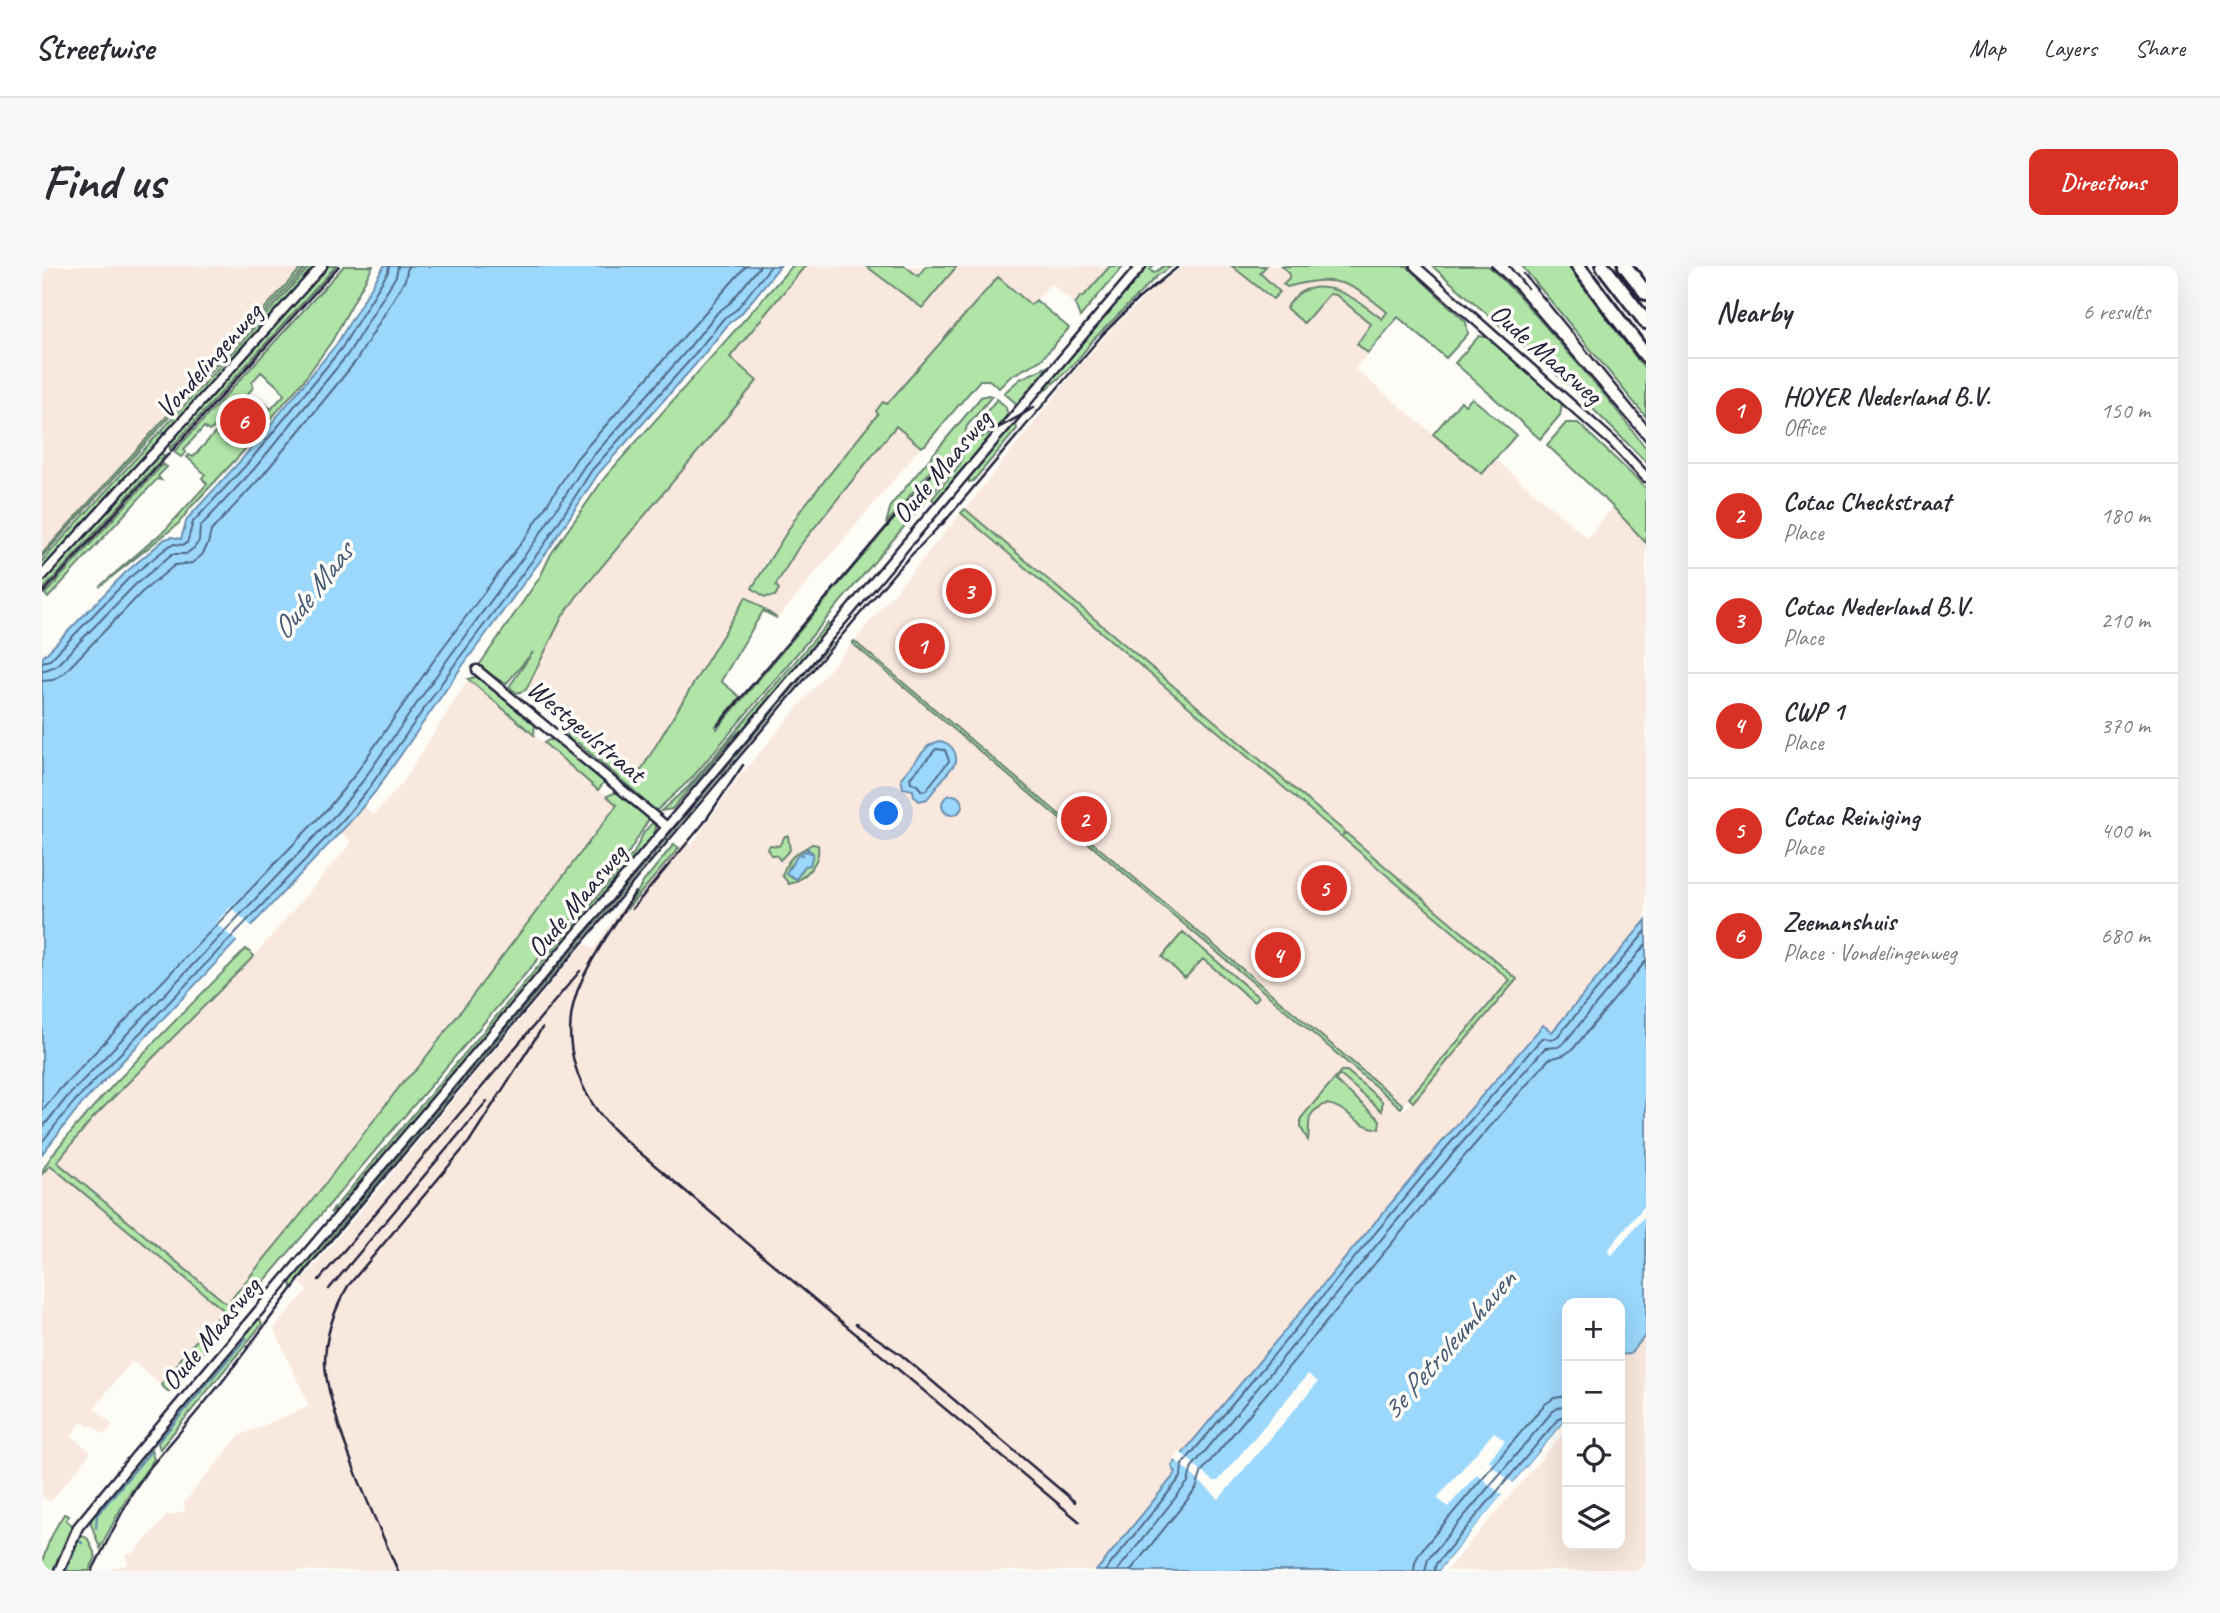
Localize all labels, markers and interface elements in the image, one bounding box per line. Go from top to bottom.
text: Streetwise [35,27,154,69]
text: Map [1969,33,2006,63]
text: Layers [2044,33,2097,63]
text: Share [2135,33,2185,63]
button: Directions [2029,149,2178,215]
text: Find us [42,151,164,213]
text: Nearby [1716,293,1792,331]
street label: Vondelingenweg [147,294,271,425]
street label: Oude Maasweg [1483,295,1611,413]
text: 6 results [2083,297,2150,326]
text: HOYER Nederland B.V. [1783,380,1990,413]
pin: 6 [220,395,266,447]
text: 1 [1734,396,1744,425]
text: 150 m [2101,396,2150,425]
street label: Oude Maasweg [884,401,1000,530]
text: Office [1783,413,1825,442]
text: Cotac Checkstraat [1783,485,1950,518]
text: 2 [1734,501,1744,530]
text: 180 m [2101,501,2150,530]
text: Place [1783,518,1823,547]
water label: Oude Maas [263,531,364,647]
pin: 3 [946,565,992,617]
text: Cotac Nederland B.V. [1783,590,1972,623]
text: 3 [1734,606,1744,635]
text: 210 m [2101,606,2150,635]
pin: 1 [899,620,945,672]
text: Place [1783,623,1823,652]
street label: Westgeulstraat [520,671,655,792]
text: CWP 1 [1783,695,1844,728]
text: 4 [1734,711,1744,740]
text: 370 m [2101,711,2150,740]
text: Place [1783,728,1823,757]
pin: 2 [1061,793,1107,845]
your location [869,796,903,830]
text: Cotac Reiniging [1783,800,1919,833]
text: 5 [1734,816,1744,845]
text: 400 m [2101,816,2150,845]
text: Place [1783,833,1823,862]
street label: Oude Maasweg [519,835,635,964]
pin: 5 [1301,862,1347,914]
text: Zeemanshuis [1783,905,1896,938]
text: 6 [1734,921,1744,950]
text: 680 m [2101,921,2150,950]
pin: 4 [1255,929,1301,981]
text: Place · Vondelingenweg [1783,938,1956,967]
water label: 3e Petroleumhaven [1372,1260,1525,1428]
street label: Oude Maasweg [153,1268,269,1397]
map controls [1562,1298,1625,1550]
button: + [1562,1298,1625,1361]
button: − [1562,1361,1625,1424]
button: locate [1562,1424,1625,1487]
button: layers [1562,1487,1625,1550]

